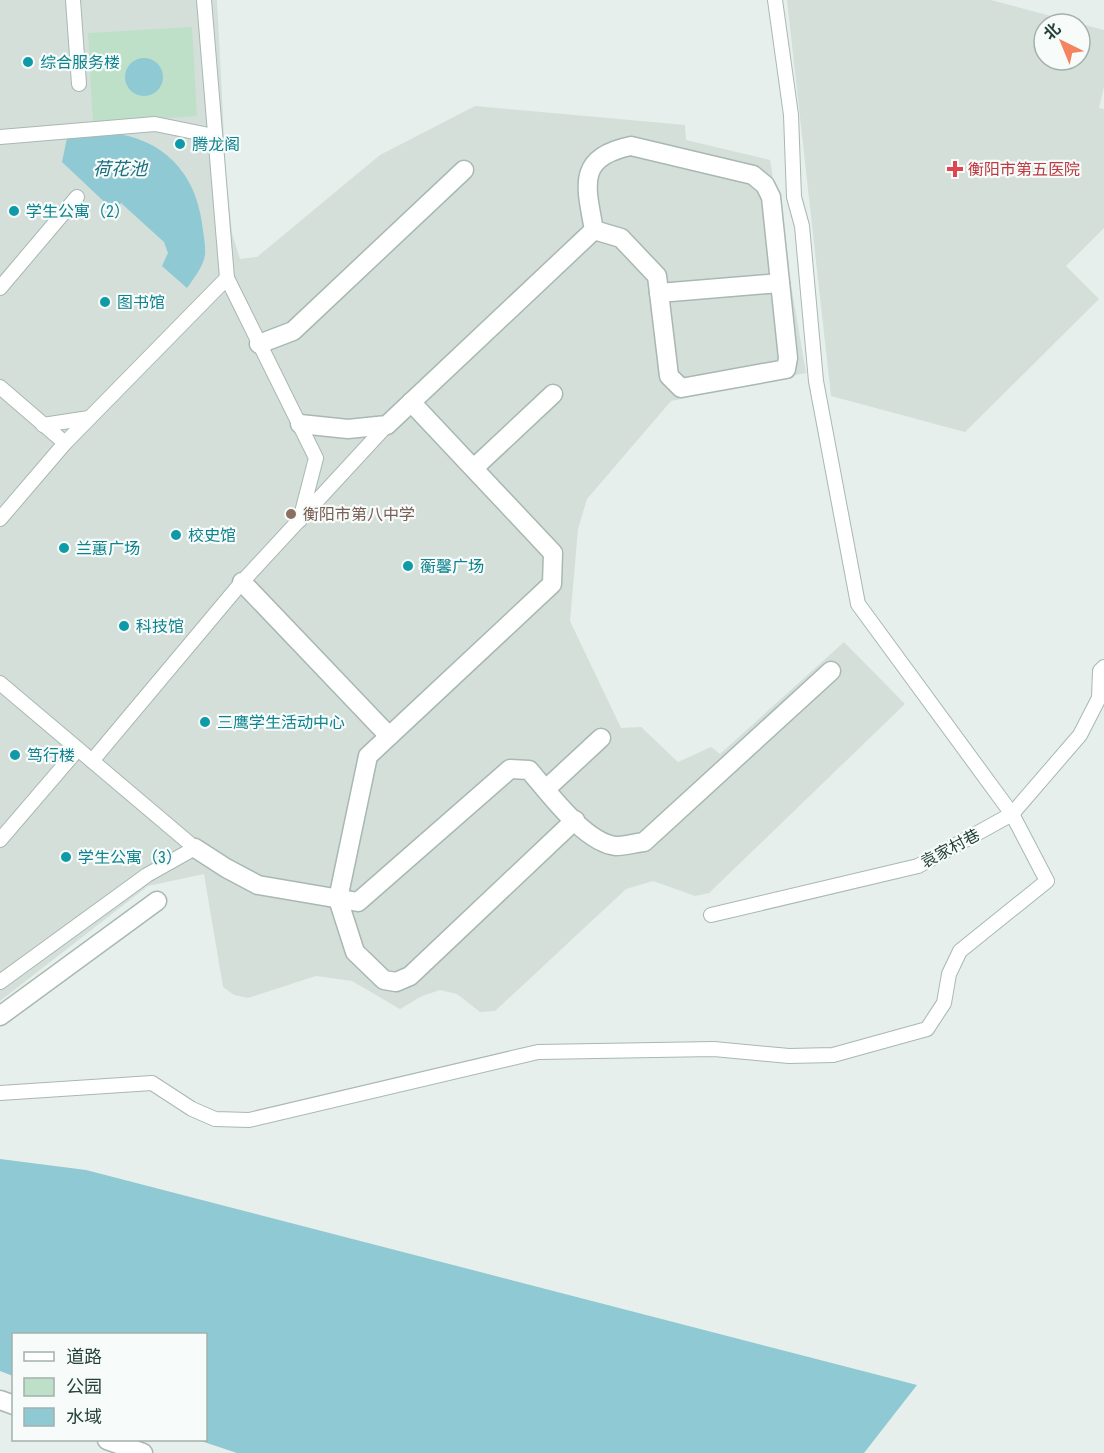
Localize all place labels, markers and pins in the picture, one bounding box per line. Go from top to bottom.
place label: 综合服务楼 [40,53,120,72]
marker: 综合服务楼 [21,55,35,69]
place label: 腾龙阁 [192,135,240,154]
marker: 腾龙阁 [173,137,187,151]
marker: 衡阳市第五医院 [946,160,964,178]
place label: 衡阳市第五医院 [968,160,1080,179]
place label: 学生公寓（2） [26,202,130,221]
marker: 学生公寓（2） [7,204,21,218]
place label: 图书馆 [117,293,165,312]
marker: 图书馆 [98,295,112,309]
place label: 衡阳市第八中学 [303,505,415,524]
marker: 衡阳市第八中学 [284,507,298,521]
place label: 校史馆 [188,526,236,545]
marker: 校史馆 [169,528,183,542]
place label: 兰蕙广场 [76,539,140,558]
marker: 兰蕙广场 [57,541,71,555]
place label: 蘅馨广场 [420,557,484,576]
marker: 蘅馨广场 [401,559,415,573]
place label: 科技馆 [136,617,184,636]
marker: 科技馆 [117,619,131,633]
place label: 三鹰学生活动中心 [217,713,345,732]
marker: 三鹰学生活动中心 [198,715,212,729]
place label: 笃行楼 [27,746,75,765]
marker: 笃行楼 [8,748,22,762]
place label: 学生公寓（3） [78,848,182,867]
marker: 学生公寓（3） [59,850,73,864]

